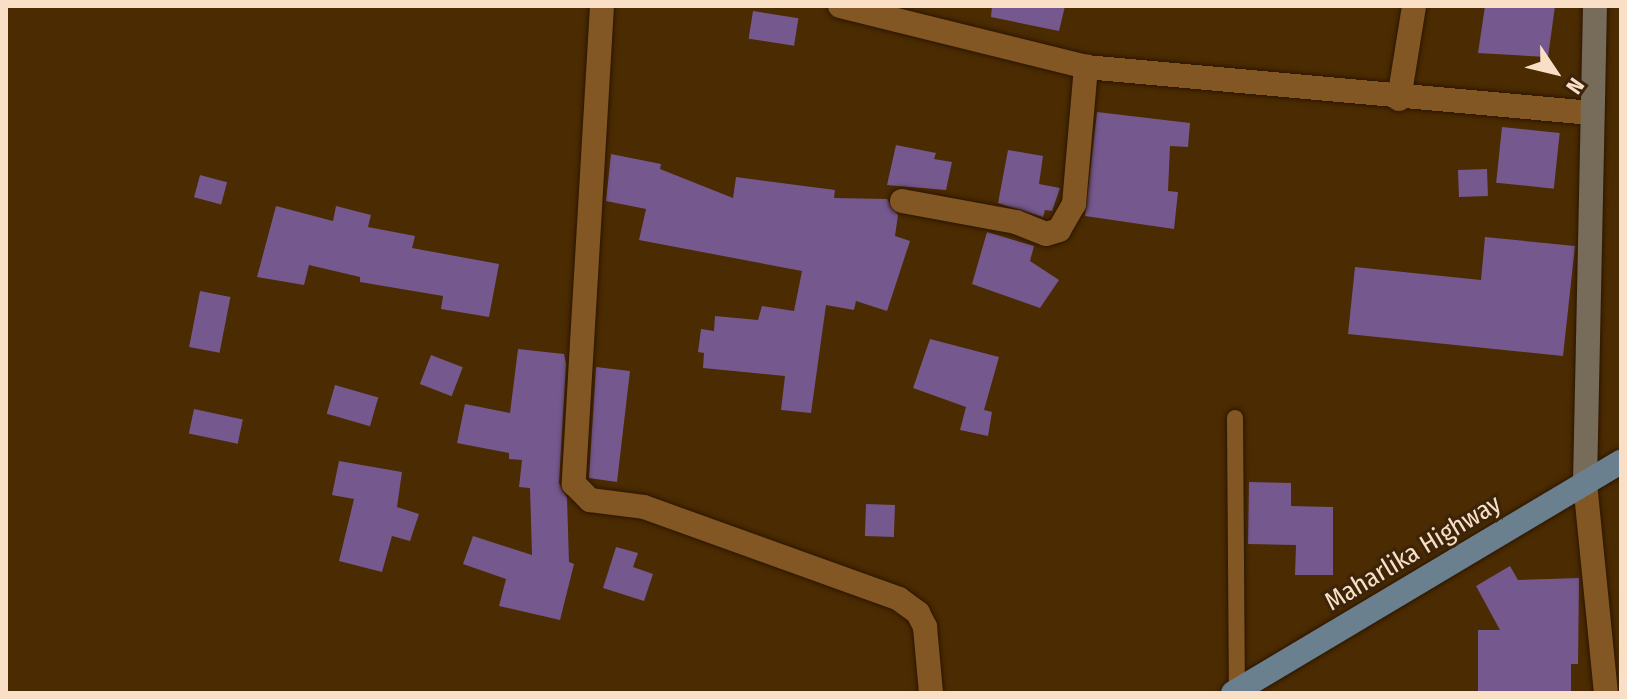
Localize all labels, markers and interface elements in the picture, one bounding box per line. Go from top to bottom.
north arrow [1515,32,1595,112]
text: N [1560,73,1590,99]
street label: Maharlika Highway [1319,488,1507,618]

